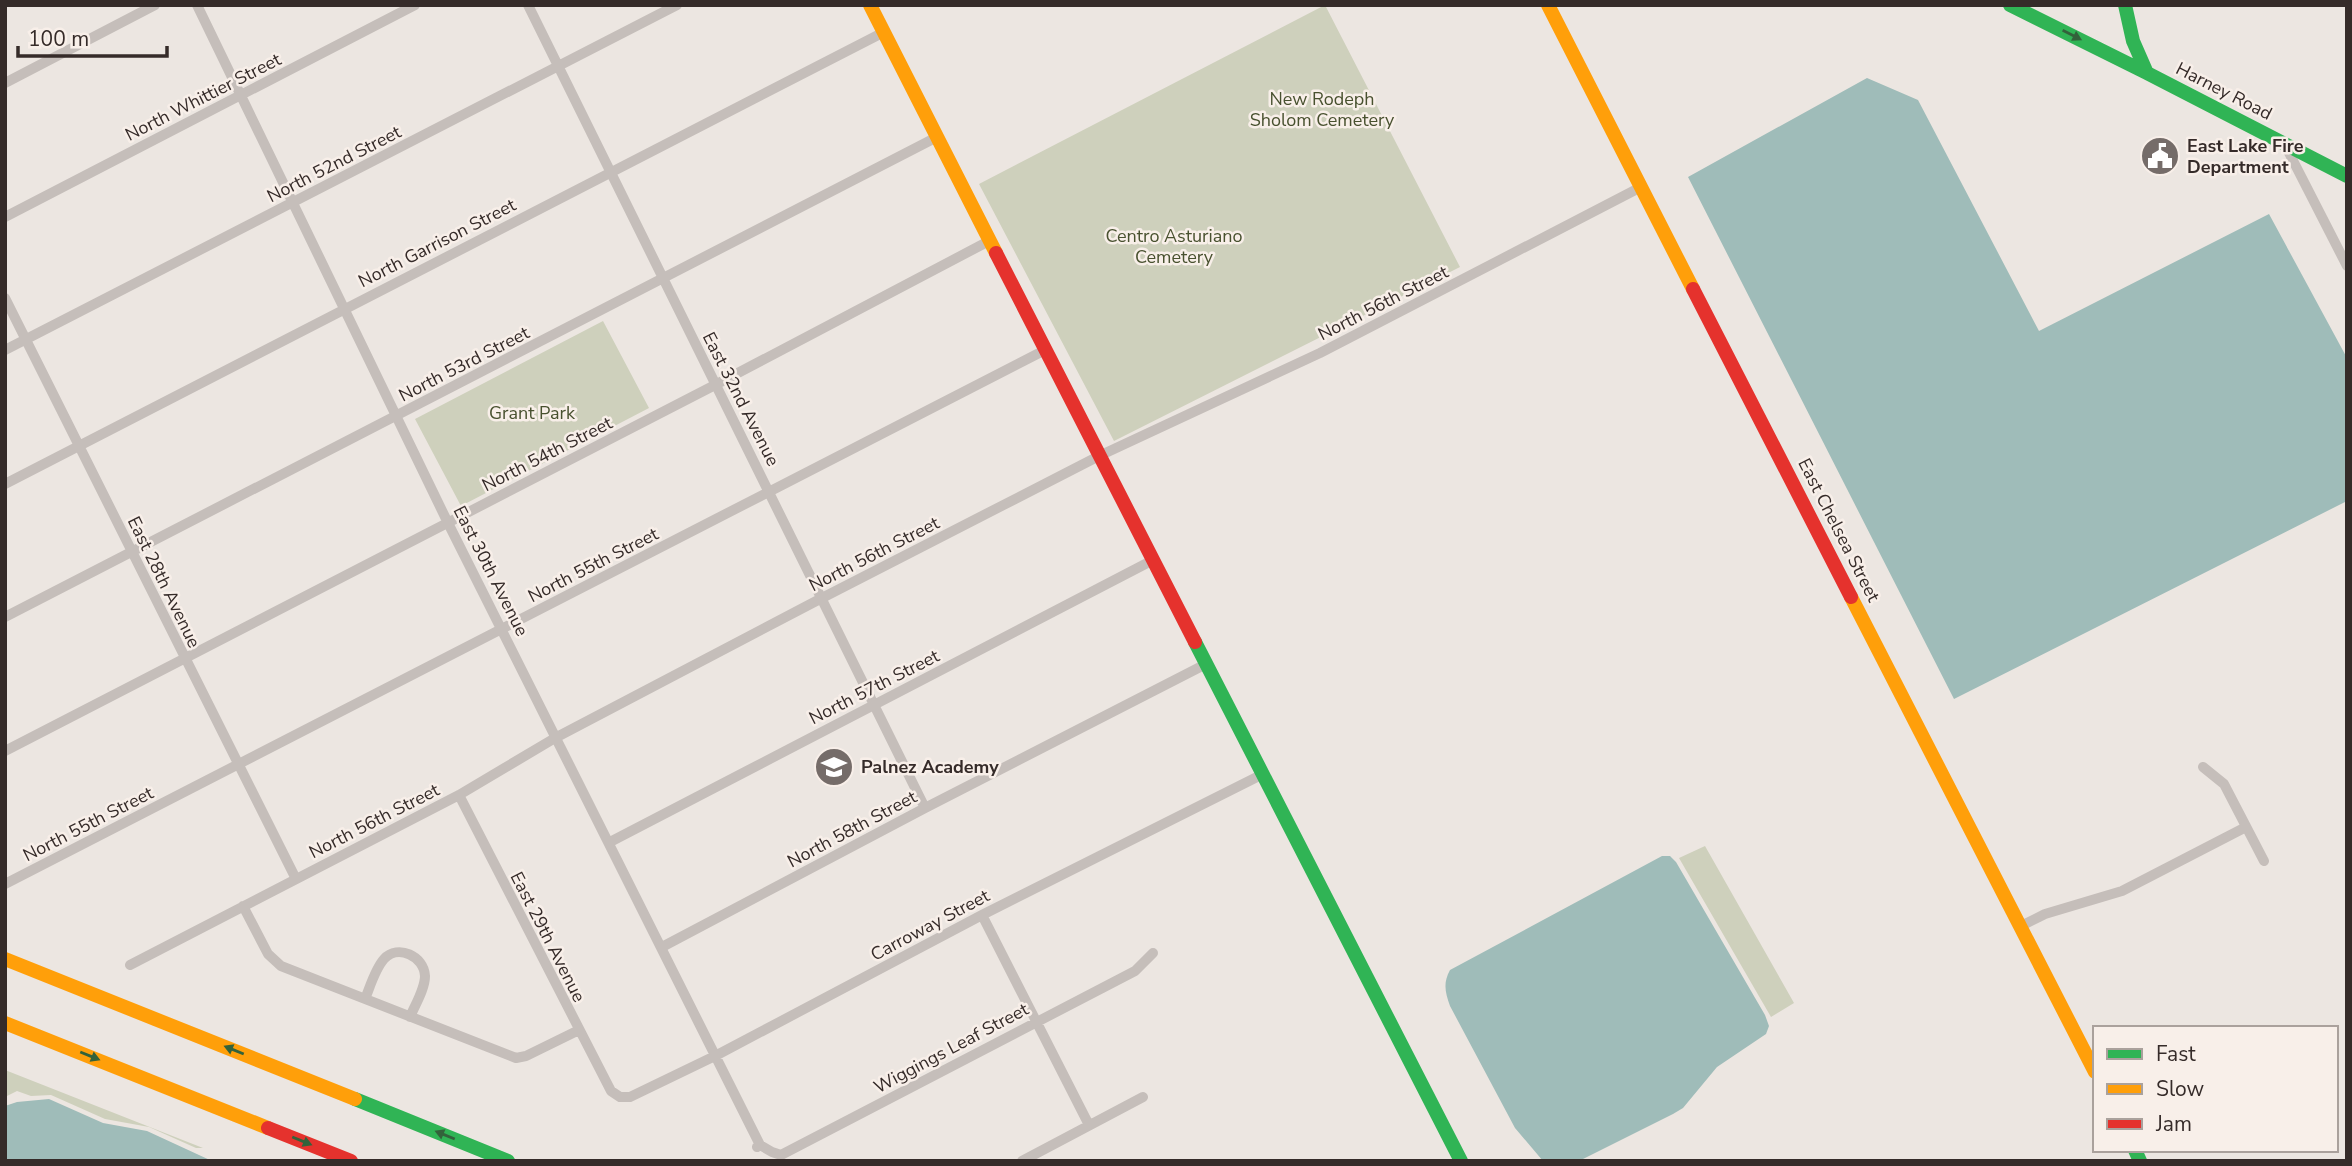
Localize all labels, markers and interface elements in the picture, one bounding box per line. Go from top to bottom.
scale bar [18,14,166,58]
text: 100 m [28,25,89,53]
one-way arrow [2062,29,2082,40]
street label: North Whittier Street [121,47,286,147]
street label: Harney Road [2172,56,2276,126]
park label: New Rodeph Sholom Cemetery [1250,87,1395,132]
street label: North 52nd Street [263,120,406,208]
place label: East Lake Fire Department [2187,134,2304,179]
public building icon: East Lake Fire Department [2139,135,2181,177]
street label: North Garrison Street [354,193,520,293]
park label: Centro Asturiano Cemetery [1106,224,1242,269]
street label: North 56th Street [1314,259,1453,346]
street label: North 53rd Street [395,320,534,407]
street label: East 32nd Avenue [697,328,785,470]
park label: Grant Park [489,401,576,425]
street label: North 54th Street [478,410,617,497]
street label: East Chelsea Street [1792,454,1886,606]
street label: East 30th Avenue [448,502,534,640]
street label: North 56th Street [805,510,944,597]
street label: East 28th Avenue [122,512,206,652]
street label: North 55th Street [524,521,663,608]
street label: North 57th Street [805,643,944,730]
school or university icon: Palnez Academy [813,746,855,788]
place label: Palnez Academy [861,755,999,779]
street label: North 56th Street [305,777,444,864]
street label: North 55th Street [19,780,158,867]
street label: North 58th Street [783,784,921,873]
street label: East 29th Avenue [505,868,591,1006]
street label: Carroway Street [866,883,994,966]
street label: Wiggings Leaf Street [869,997,1033,1099]
legend [2093,1026,2338,1152]
text: Fast [2156,1040,2196,1068]
one-way arrow [223,1045,244,1056]
one-way arrow [80,1051,101,1062]
text: Slow [2156,1075,2205,1103]
text: Jam [2155,1110,2192,1138]
one-way arrow [434,1130,455,1141]
one-way arrow [291,1136,312,1147]

